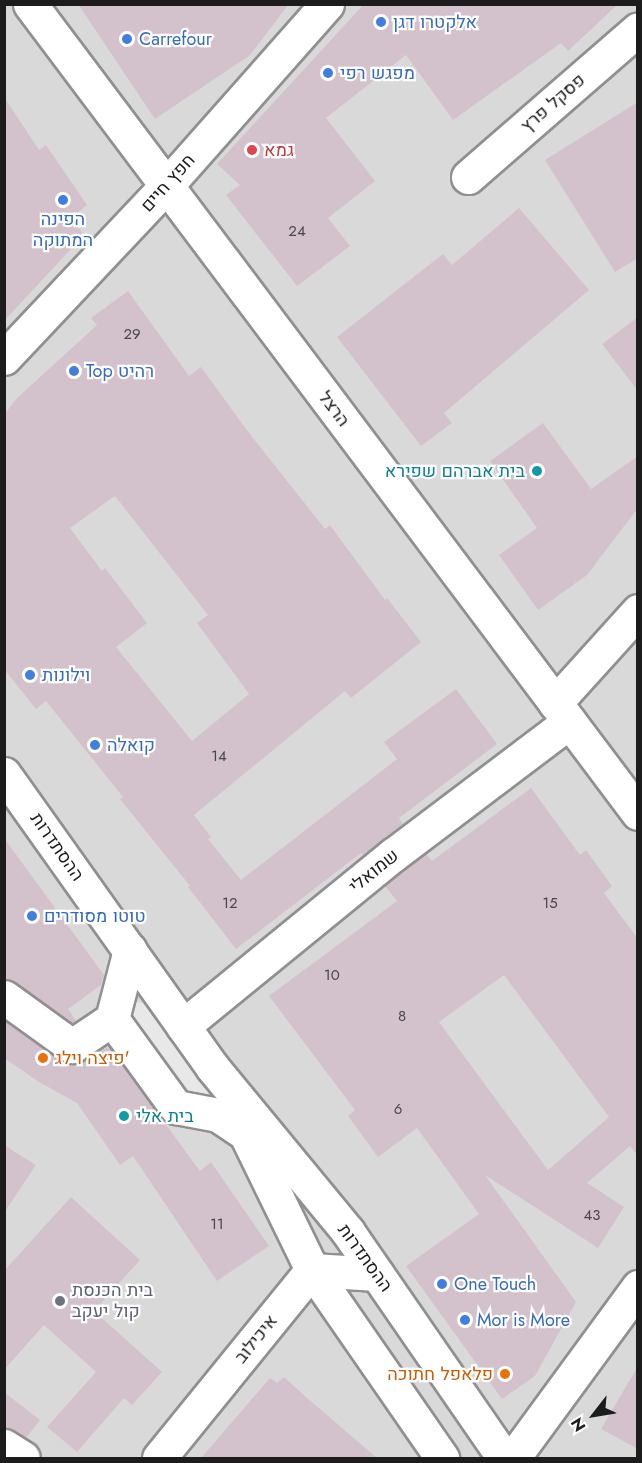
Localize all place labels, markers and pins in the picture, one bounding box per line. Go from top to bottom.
place label: אלקטרו דגן [393,11,477,33]
marker: אלקטרו דגן [374,15,388,29]
place label: Carrefour [139,28,212,50]
marker: Carrefour [120,32,134,46]
place label: מפגש רפי [340,62,415,84]
marker: מפגש רפי [321,66,335,80]
place label: גמא [264,139,294,161]
marker: גמא [245,143,259,157]
marker: הפינה המתוקה [56,193,70,207]
place label: הפינה המתוקה [33,209,93,252]
place label: Top רהיט [86,360,154,382]
marker: Top רהיט [67,364,81,378]
place label: בית אברהם שפירא [385,460,525,482]
marker: בית אברהם שפירא [530,464,544,478]
place label: וילונות [42,664,90,686]
marker: וילונות [23,668,37,682]
place label: קואלה [107,734,155,756]
marker: קואלה [88,738,102,752]
place label: טוטו מסודרים [44,905,145,927]
marker: טוטו מסודרים [25,909,39,923]
place label: פיצה וילג' [55,1047,130,1069]
marker: פיצה וילג' [36,1051,50,1065]
place label: בית אלי [136,1105,194,1127]
marker: בית אלי [117,1109,131,1123]
place label: One Touch [454,1273,536,1295]
marker: One Touch [435,1277,449,1291]
place label: בית הכנסת קול יעקב [72,1280,153,1322]
marker: בית הכנסת קול יעקב [53,1294,67,1308]
place label: Mor is More [477,1309,570,1331]
marker: Mor is More [458,1313,472,1327]
place label: פלאפל חתוכה [387,1363,493,1385]
marker: פלאפל חתוכה [498,1367,512,1381]

